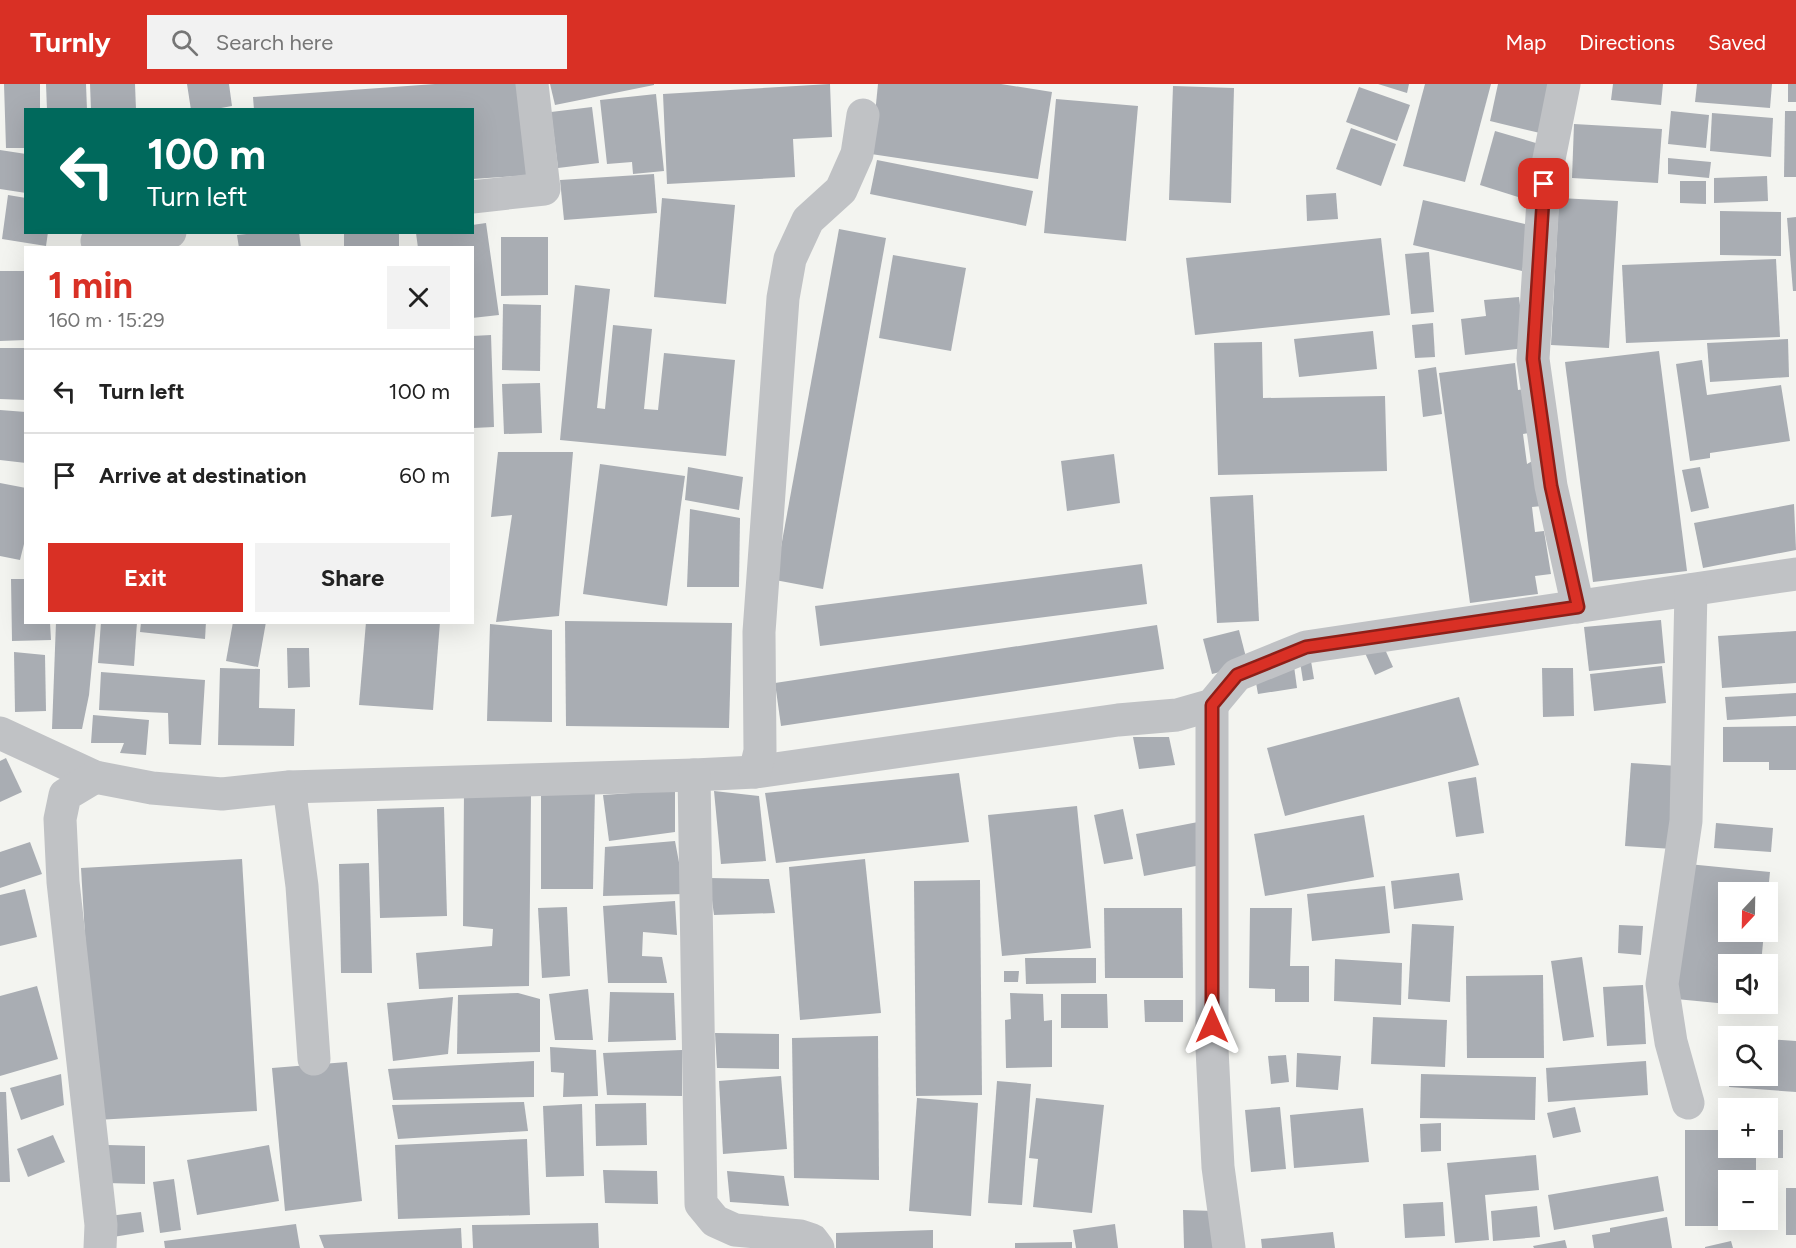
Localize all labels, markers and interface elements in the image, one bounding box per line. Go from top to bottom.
search box [147,15,567,69]
text: Turnly [30,25,111,59]
icon: search [168,26,201,59]
text: Search here [216,29,333,56]
text: Map [1505,30,1546,55]
text: Directions [1579,30,1675,55]
text: Saved [1708,30,1766,55]
text: 100 m [147,129,266,180]
icon: left [48,132,126,210]
pin [1518,158,1569,209]
icon: arrive [1527,167,1560,200]
text: Turn left [147,180,247,213]
text: 1 min [48,264,133,307]
button: close [387,266,450,329]
text: 160 m · 15:29 [48,308,165,332]
icon: left [48,375,81,408]
text: Turn left [99,378,185,405]
text: 100 m [389,378,450,405]
icon: arrive [48,459,81,492]
text: Arrive at destination [99,462,307,489]
text: 60 m [399,462,450,489]
button: Exit [48,543,243,612]
button: Share [255,543,450,612]
north arrow [1718,882,1778,942]
map controls [1718,882,1778,1230]
button: sound [1718,954,1778,1014]
position arrow [1180,993,1244,1057]
button: search [1718,1026,1778,1086]
button: + [1718,1098,1778,1158]
button: − [1718,1170,1778,1230]

